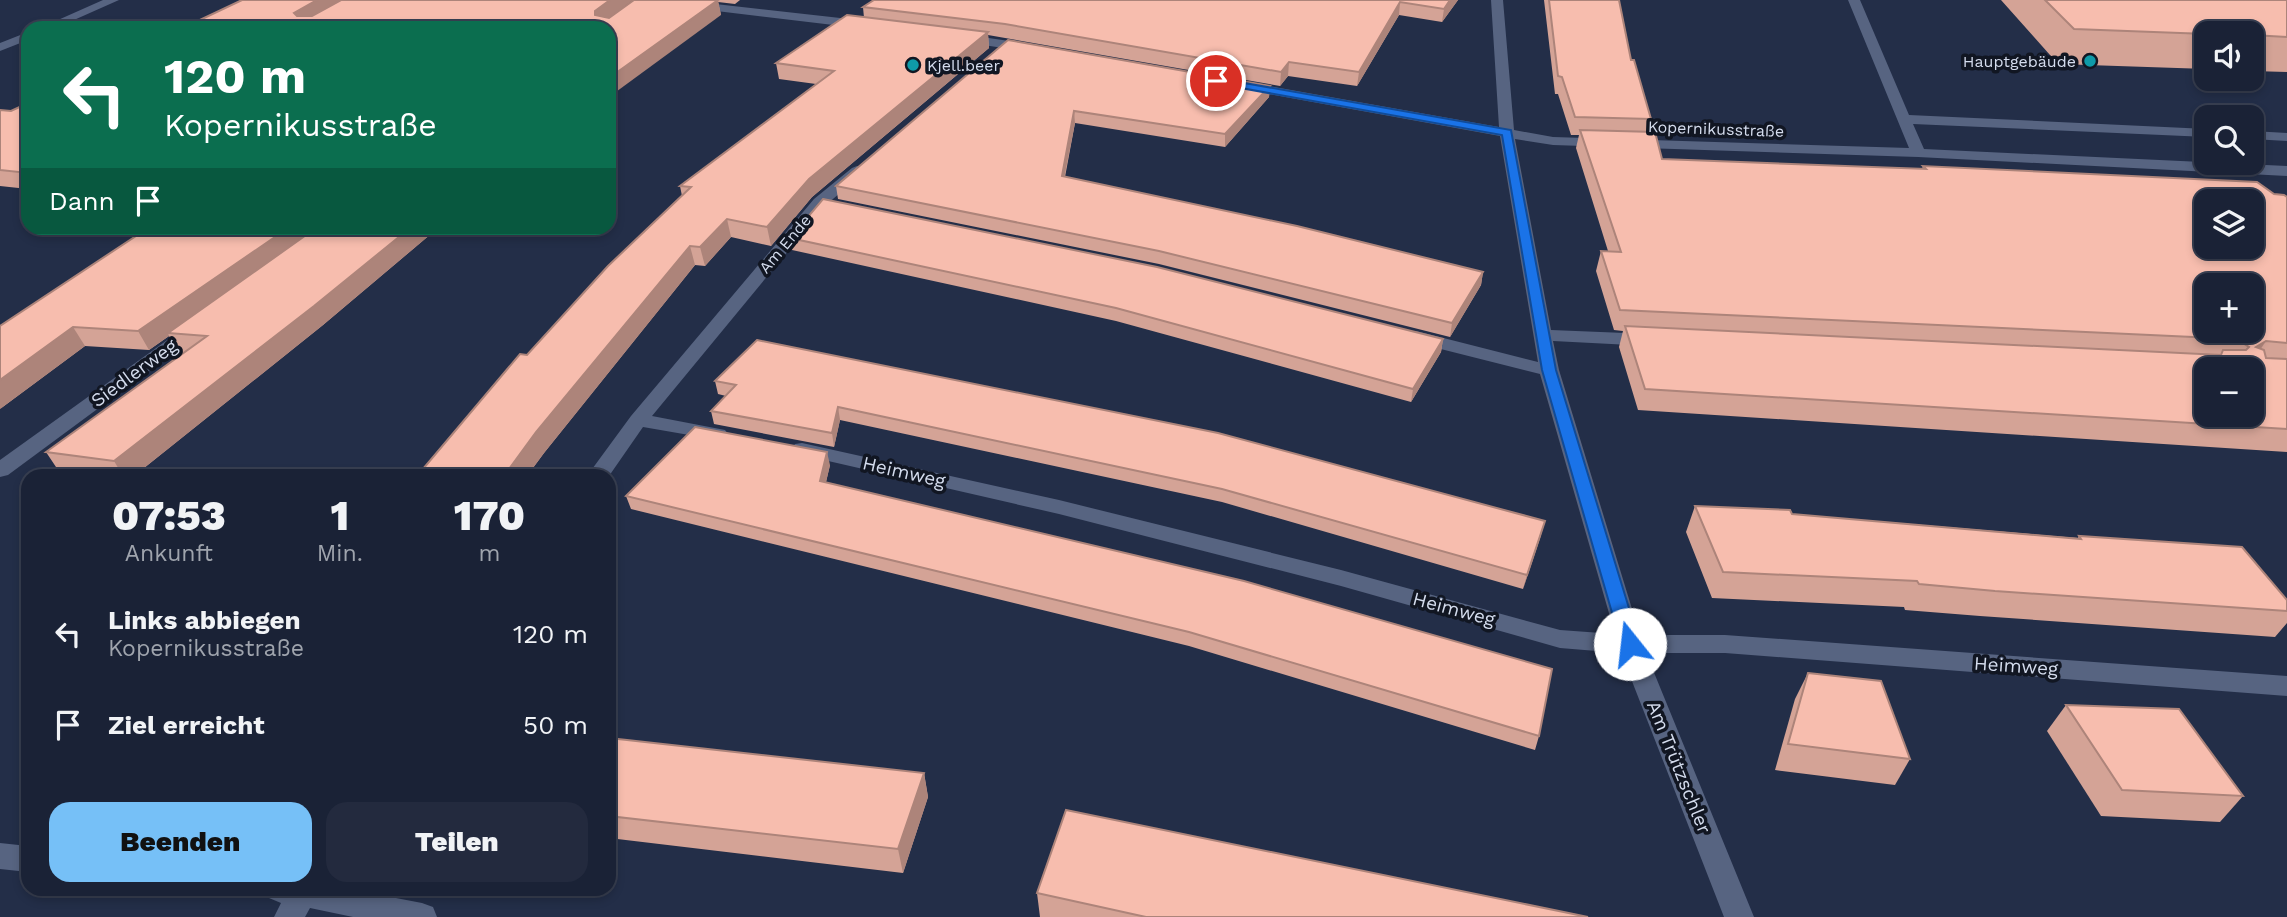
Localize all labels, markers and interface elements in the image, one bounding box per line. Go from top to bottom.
map controls [2194,21,2264,427]
button: sound [2194,21,2264,91]
text: 120 m [164,47,306,105]
icon: left [49,49,140,140]
pin [1186,51,1246,111]
place label: Hauptgebäude [1963,52,2076,71]
marker: Hauptgebäude [2082,53,2098,69]
place label: Kjell.beer [927,56,1001,75]
marker: Kjell.beer [905,57,921,73]
icon: arrive [1197,62,1235,100]
button: search [2194,105,2264,175]
text: Kopernikusstraße [164,106,437,144]
street label: Kopernikusstraße [1648,117,1784,141]
icon: arrive [129,182,167,220]
text: Dann [49,186,115,216]
button: layers [2194,189,2264,259]
street label: Am Ende [755,211,815,277]
button: + [2194,273,2264,343]
street label: Siedlerweg [86,333,182,412]
button: − [2194,357,2264,427]
street label: Heimweg [860,451,949,493]
text: 07:53 [112,491,226,540]
text: 1 [330,491,349,540]
text: 170 [454,491,525,540]
text: Ankunft [125,540,213,567]
text: Min. [317,540,363,567]
text: m [478,540,500,567]
street label: Heimweg [1410,587,1499,631]
text: Links abbiegen [108,605,301,635]
position arrow [1593,607,1667,681]
icon: left [49,615,87,653]
text: 120 m [513,619,588,649]
text: Kopernikusstraße [108,635,304,662]
street label: Heimweg [1973,652,2060,680]
street label: Am Trützschler [1642,697,1716,837]
icon: arrive [49,706,87,744]
text: Ziel erreicht [108,710,265,740]
text: 50 m [523,710,588,740]
button: Beenden [49,802,312,882]
button: Teilen [326,802,588,882]

